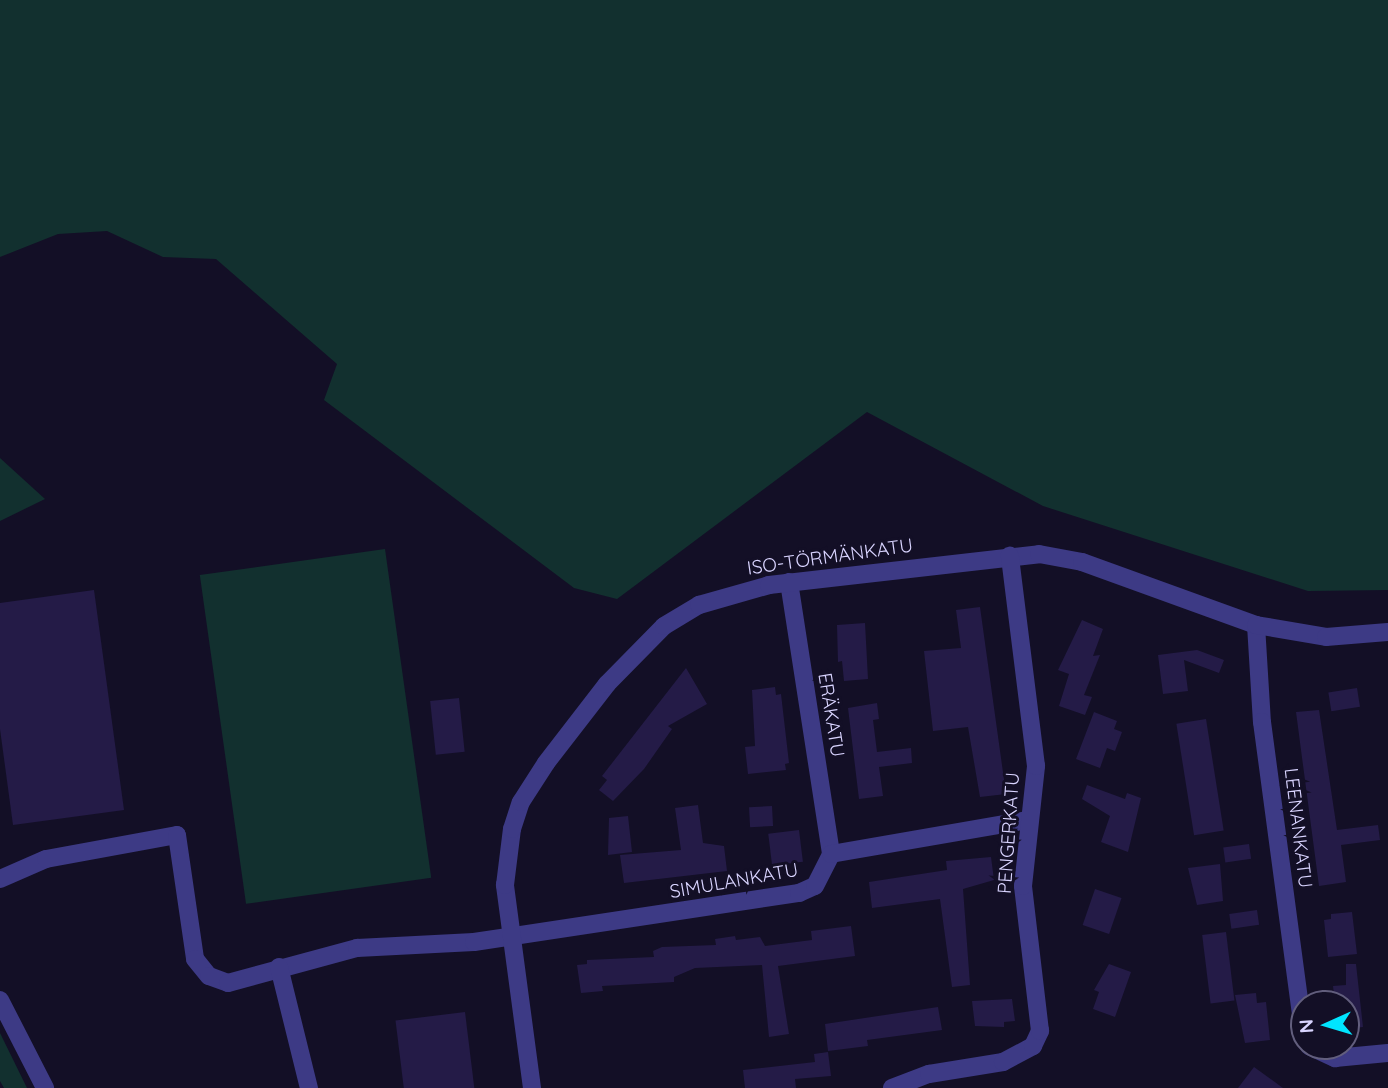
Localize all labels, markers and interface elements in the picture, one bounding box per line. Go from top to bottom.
street label: ISO-TÖRMÄNKATU [746,534,914,580]
street label: ERÄKATU [813,671,849,759]
street label: LEENANKATU [1279,767,1317,889]
street label: PENGERKATU [993,771,1025,895]
street label: SIMULANKATU [668,858,800,904]
north arrow [1290,990,1360,1060]
text: N [1294,1019,1319,1034]

